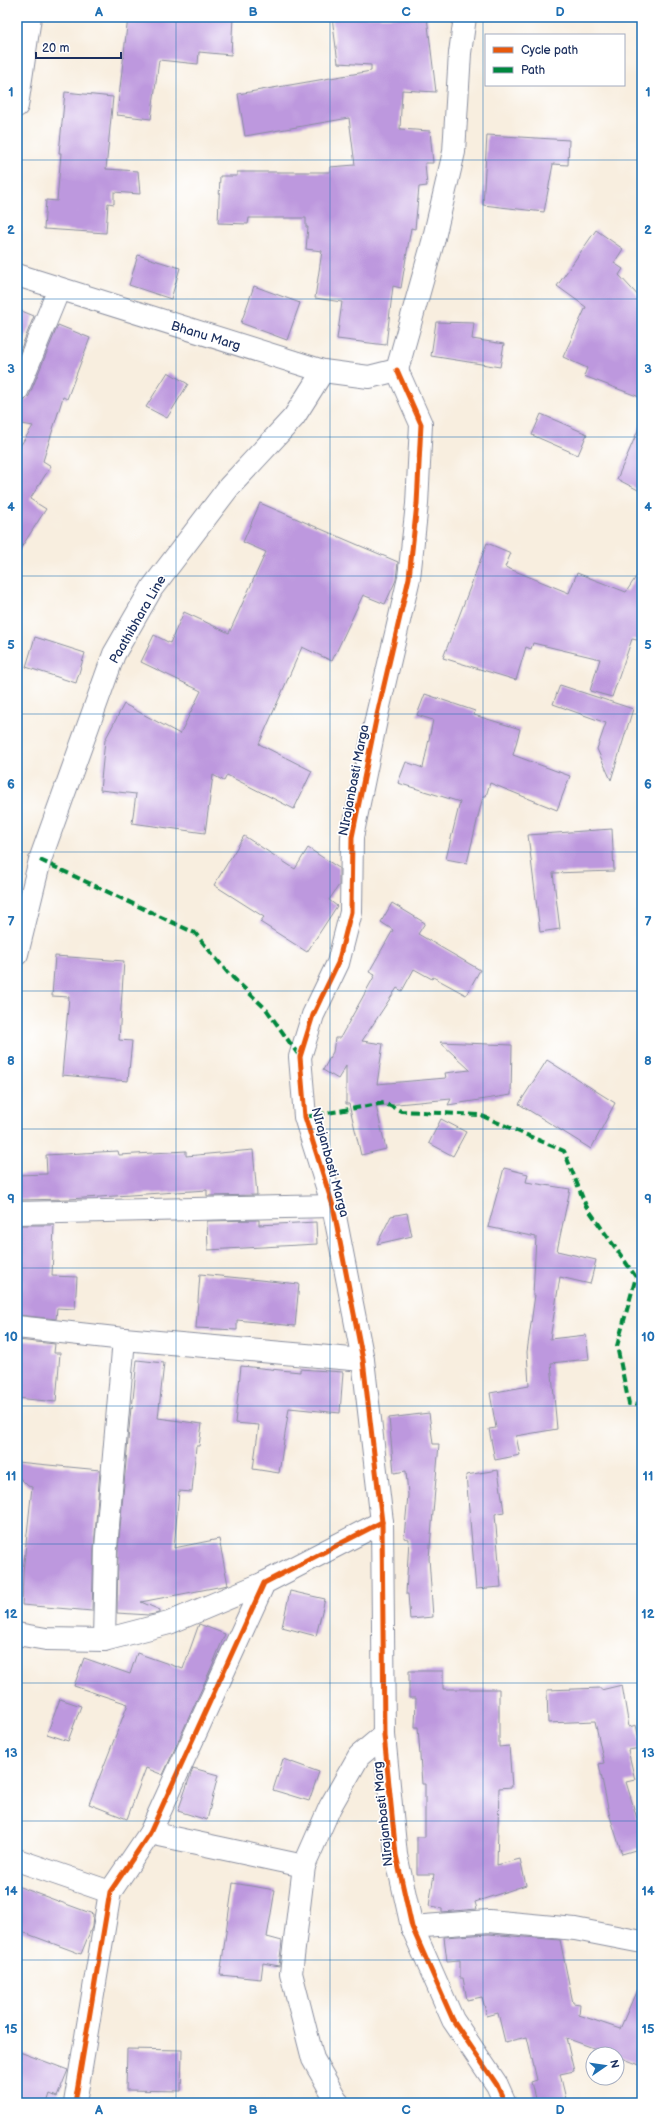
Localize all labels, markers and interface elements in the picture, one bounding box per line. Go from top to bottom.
text: A [94,4,103,20]
text: B [248,4,258,20]
text: C [401,4,411,20]
text: D [555,4,565,20]
scale bar [36,34,121,60]
legend [485,34,625,86]
text: 20 m [42,41,69,56]
text: Cycle path [521,43,578,58]
text: Path [521,63,546,78]
text: 1 [8,84,14,100]
text: 1 [645,84,651,100]
text: 2 [7,222,15,238]
text: 2 [644,222,652,238]
street label: Bhanu Marg [169,318,242,354]
text: 3 [7,361,15,377]
text: 3 [644,361,652,377]
text: 4 [7,499,15,515]
text: 4 [644,499,652,515]
street label: Paathibhara Line [106,572,170,667]
text: 5 [7,637,15,653]
text: 5 [644,637,652,653]
street label: NIrajanbasti Marga [335,723,373,837]
text: 6 [7,776,15,792]
text: 6 [644,776,652,792]
text: 7 [7,914,15,930]
text: 7 [644,914,652,930]
text: 8 [7,1053,15,1069]
text: 8 [644,1053,652,1069]
street label: NIrajanbasti Marga [308,1106,352,1219]
text: 9 [7,1191,15,1207]
text: 9 [644,1191,652,1207]
text: 10 [4,1329,18,1345]
text: 10 [641,1329,655,1345]
text: 11 [6,1468,16,1484]
text: 11 [643,1468,653,1484]
text: 12 [4,1606,18,1622]
text: 12 [641,1606,655,1622]
text: 13 [4,1745,18,1761]
text: 13 [641,1745,655,1761]
street label: NIrajanbasti Marg [370,1761,396,1867]
text: 14 [4,1883,18,1899]
text: 14 [641,1883,655,1899]
text: 15 [5,2021,18,2037]
text: 15 [642,2021,655,2037]
north arrow [585,2046,625,2086]
text: N [607,2058,622,2069]
text: A [94,2102,103,2118]
text: B [248,2102,258,2118]
text: C [401,2102,411,2118]
text: D [555,2102,565,2118]

